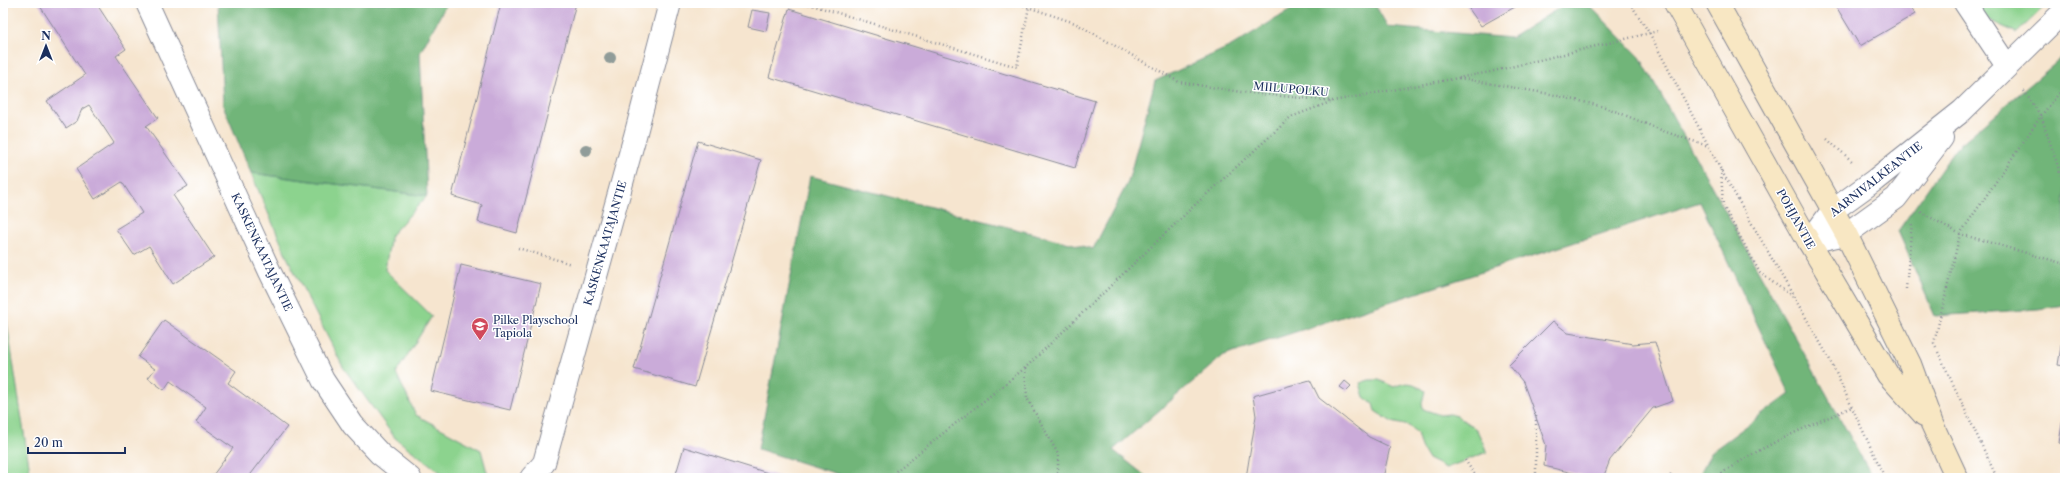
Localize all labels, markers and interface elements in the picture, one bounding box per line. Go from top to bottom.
north arrow [26,26,66,66]
text: N [41,29,51,43]
street label: MIILUPOLKU [1253,79,1330,99]
street label: AARNIVALKEANTIE [1826,138,1925,220]
street label: KASKENKAATAJANTIE [580,179,630,307]
street label: POHJANTIE [1774,186,1819,252]
street label: KASKENKAATAJANTIE [228,190,296,314]
place label: Pilke Playschool Tapiola [493,313,579,340]
school or university icon: Pilke Playschool Tapiola [470,316,490,341]
scale bar [28,429,125,455]
text: 20 m [34,435,63,450]

